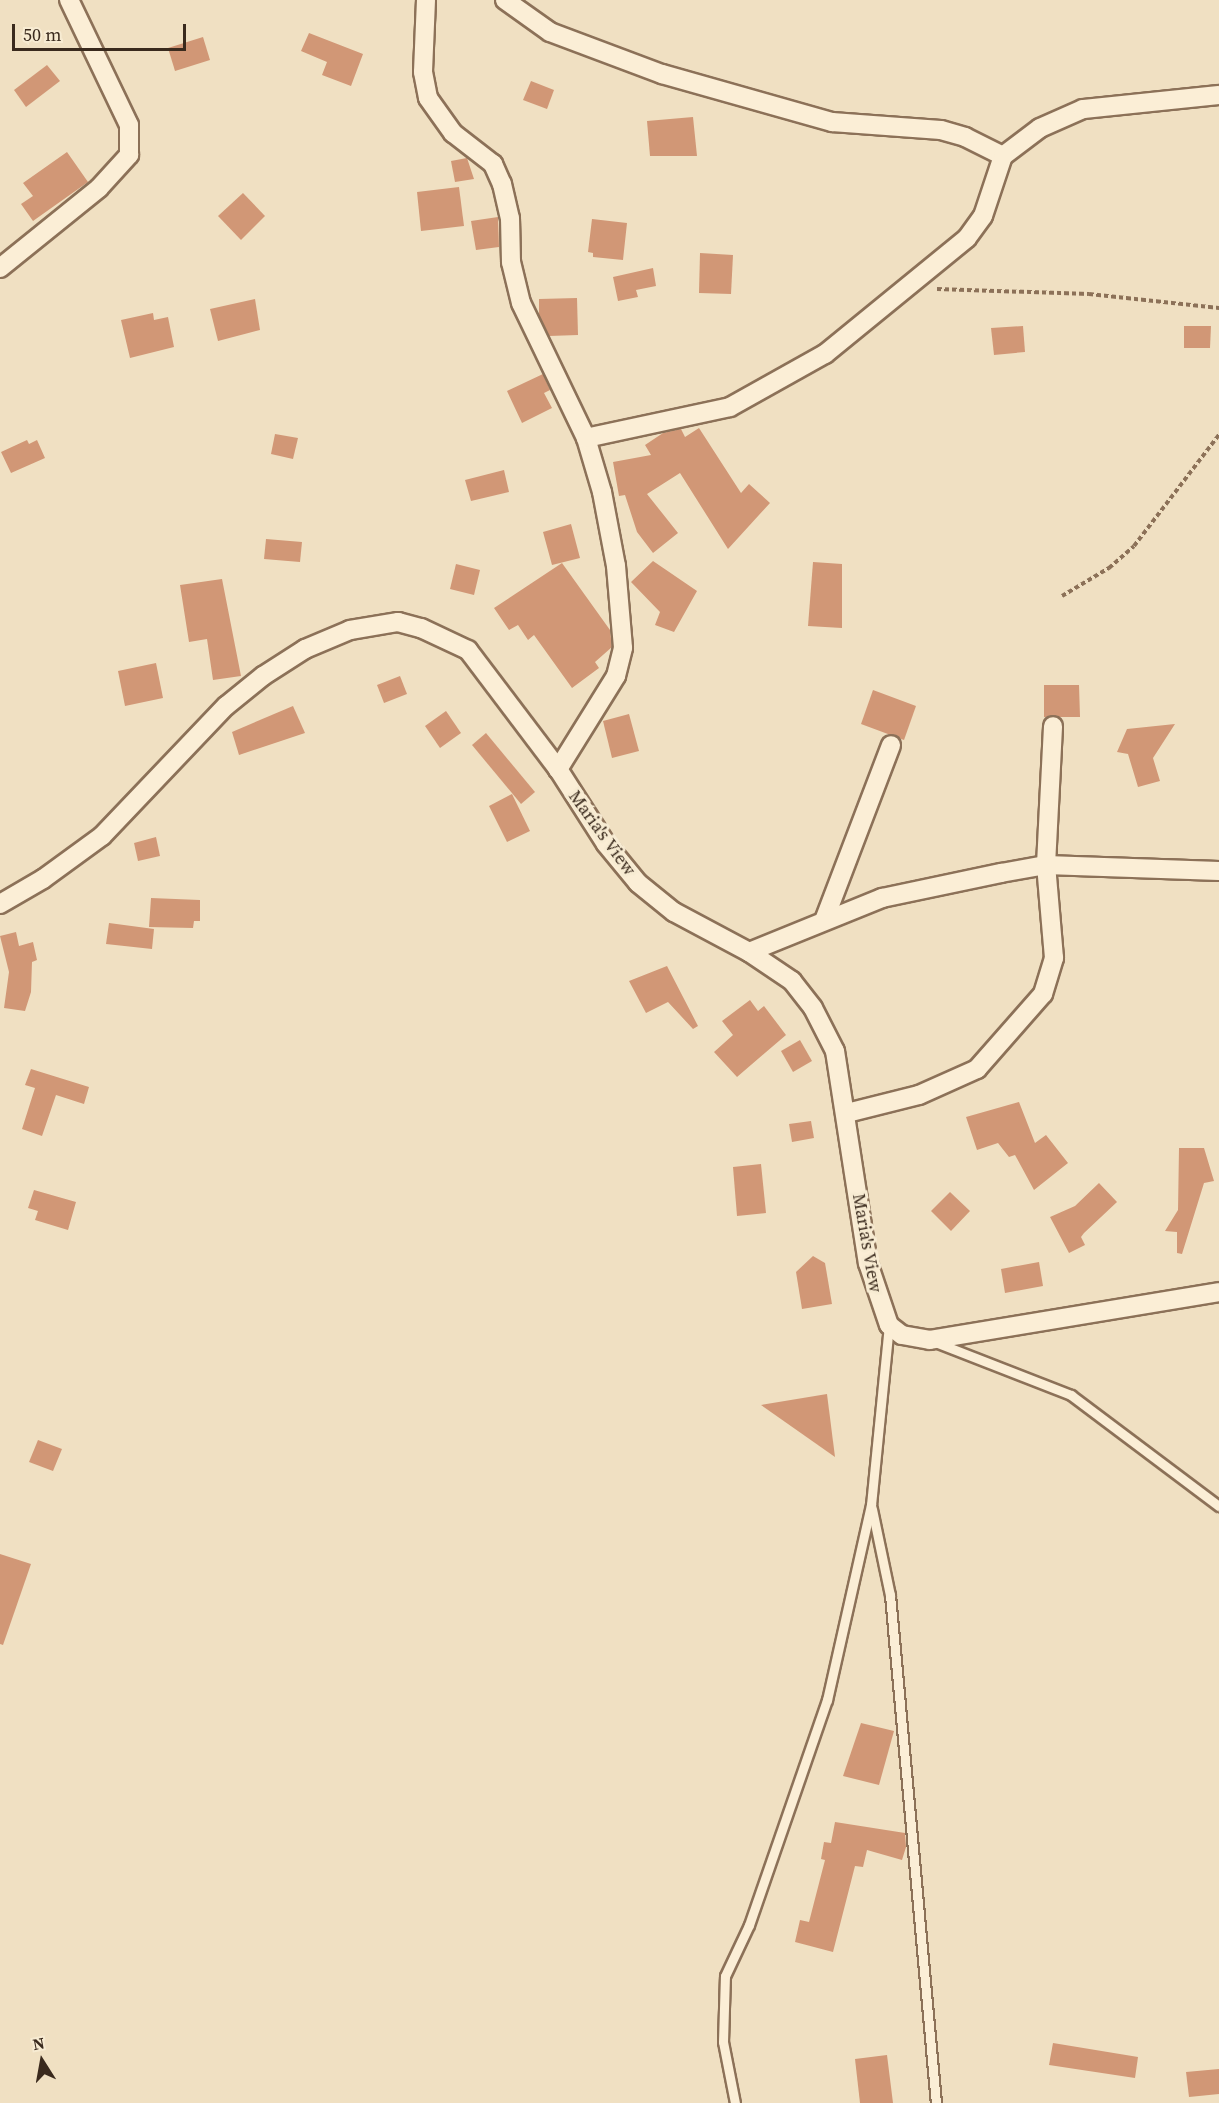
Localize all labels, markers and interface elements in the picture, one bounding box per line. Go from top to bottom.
scale bar [15,12,189,50]
text: 50 m [23,22,61,47]
street label: Maria's View [564,786,640,880]
street label: Maria's View [848,1192,886,1294]
north arrow [12,2031,72,2091]
text: N [31,2031,46,2055]

